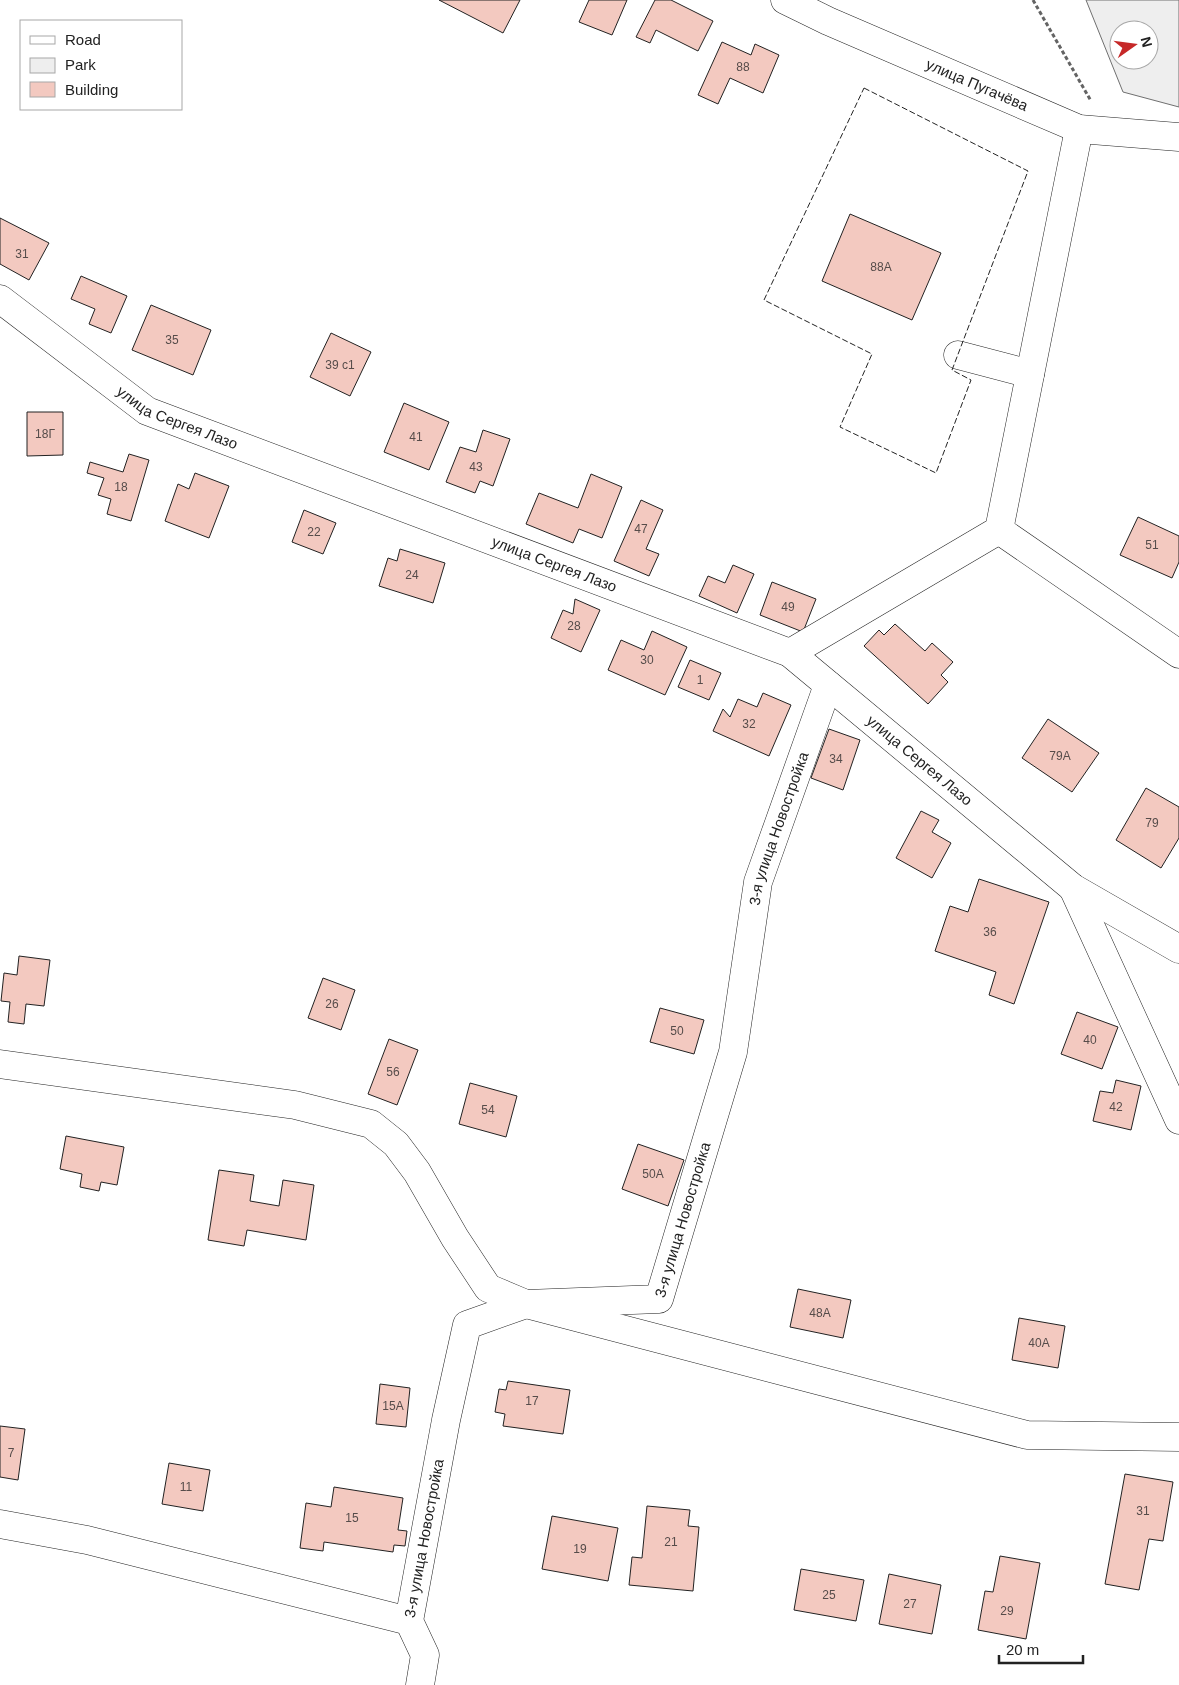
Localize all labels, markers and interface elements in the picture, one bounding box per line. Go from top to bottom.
legend [20,20,182,110]
north arrow [1109,20,1159,70]
text: Road [65,31,101,48]
text: N [1138,35,1156,49]
street label: улица Пугачёва [924,55,1031,114]
text: Park [65,56,96,73]
house number: 88 [736,60,750,74]
text: Building [65,81,118,98]
house number: 31 [15,247,29,261]
house number: 88А [870,260,892,274]
house number: 35 [165,333,179,347]
house number: 39 с1 [325,358,355,372]
street label: улица Сергея Лазо [114,382,240,452]
house number: 18Г [35,427,55,441]
house number: 41 [409,430,423,444]
house number: 43 [469,460,483,474]
house number: 18 [114,480,128,494]
house number: 47 [634,522,648,536]
house number: 22 [307,525,321,539]
street label: улица Сергея Лазо [490,533,619,595]
house number: 51 [1145,538,1159,552]
house number: 24 [405,568,419,582]
house number: 49 [781,600,795,614]
house number: 28 [567,619,581,633]
house number: 30 [640,653,654,667]
house number: 1 [697,673,704,687]
street label: улица Сергея Лазо [864,711,976,809]
house number: 32 [742,717,756,731]
street label: 3-я улица Новостройка [746,749,812,907]
house number: 79А [1049,749,1071,763]
house number: 34 [829,752,843,766]
house number: 79 [1145,816,1159,830]
house number: 36 [983,925,997,939]
house number: 26 [325,997,339,1011]
house number: 50 [670,1024,684,1038]
house number: 40 [1083,1033,1097,1047]
house number: 56 [386,1065,400,1079]
house number: 42 [1109,1100,1123,1114]
house number: 54 [481,1103,495,1117]
street label: 3-я улица Новостройка [651,1139,714,1299]
house number: 50А [642,1167,664,1181]
house number: 48А [809,1306,831,1320]
house number: 40А [1028,1336,1050,1350]
house number: 17 [525,1394,539,1408]
house number: 15А [382,1399,404,1413]
house number: 7 [8,1446,15,1460]
street label: 3-я улица Новостройка [401,1457,447,1619]
house number: 11 [180,1480,193,1494]
house number: 31 [1136,1504,1150,1518]
house number: 15 [345,1511,359,1525]
house number: 21 [664,1535,678,1549]
house number: 19 [573,1542,587,1556]
house number: 25 [822,1588,836,1602]
house number: 27 [903,1597,917,1611]
house number: 29 [1000,1604,1014,1618]
scale bar [999,1632,1083,1664]
text: 20 m [1006,1641,1039,1658]

